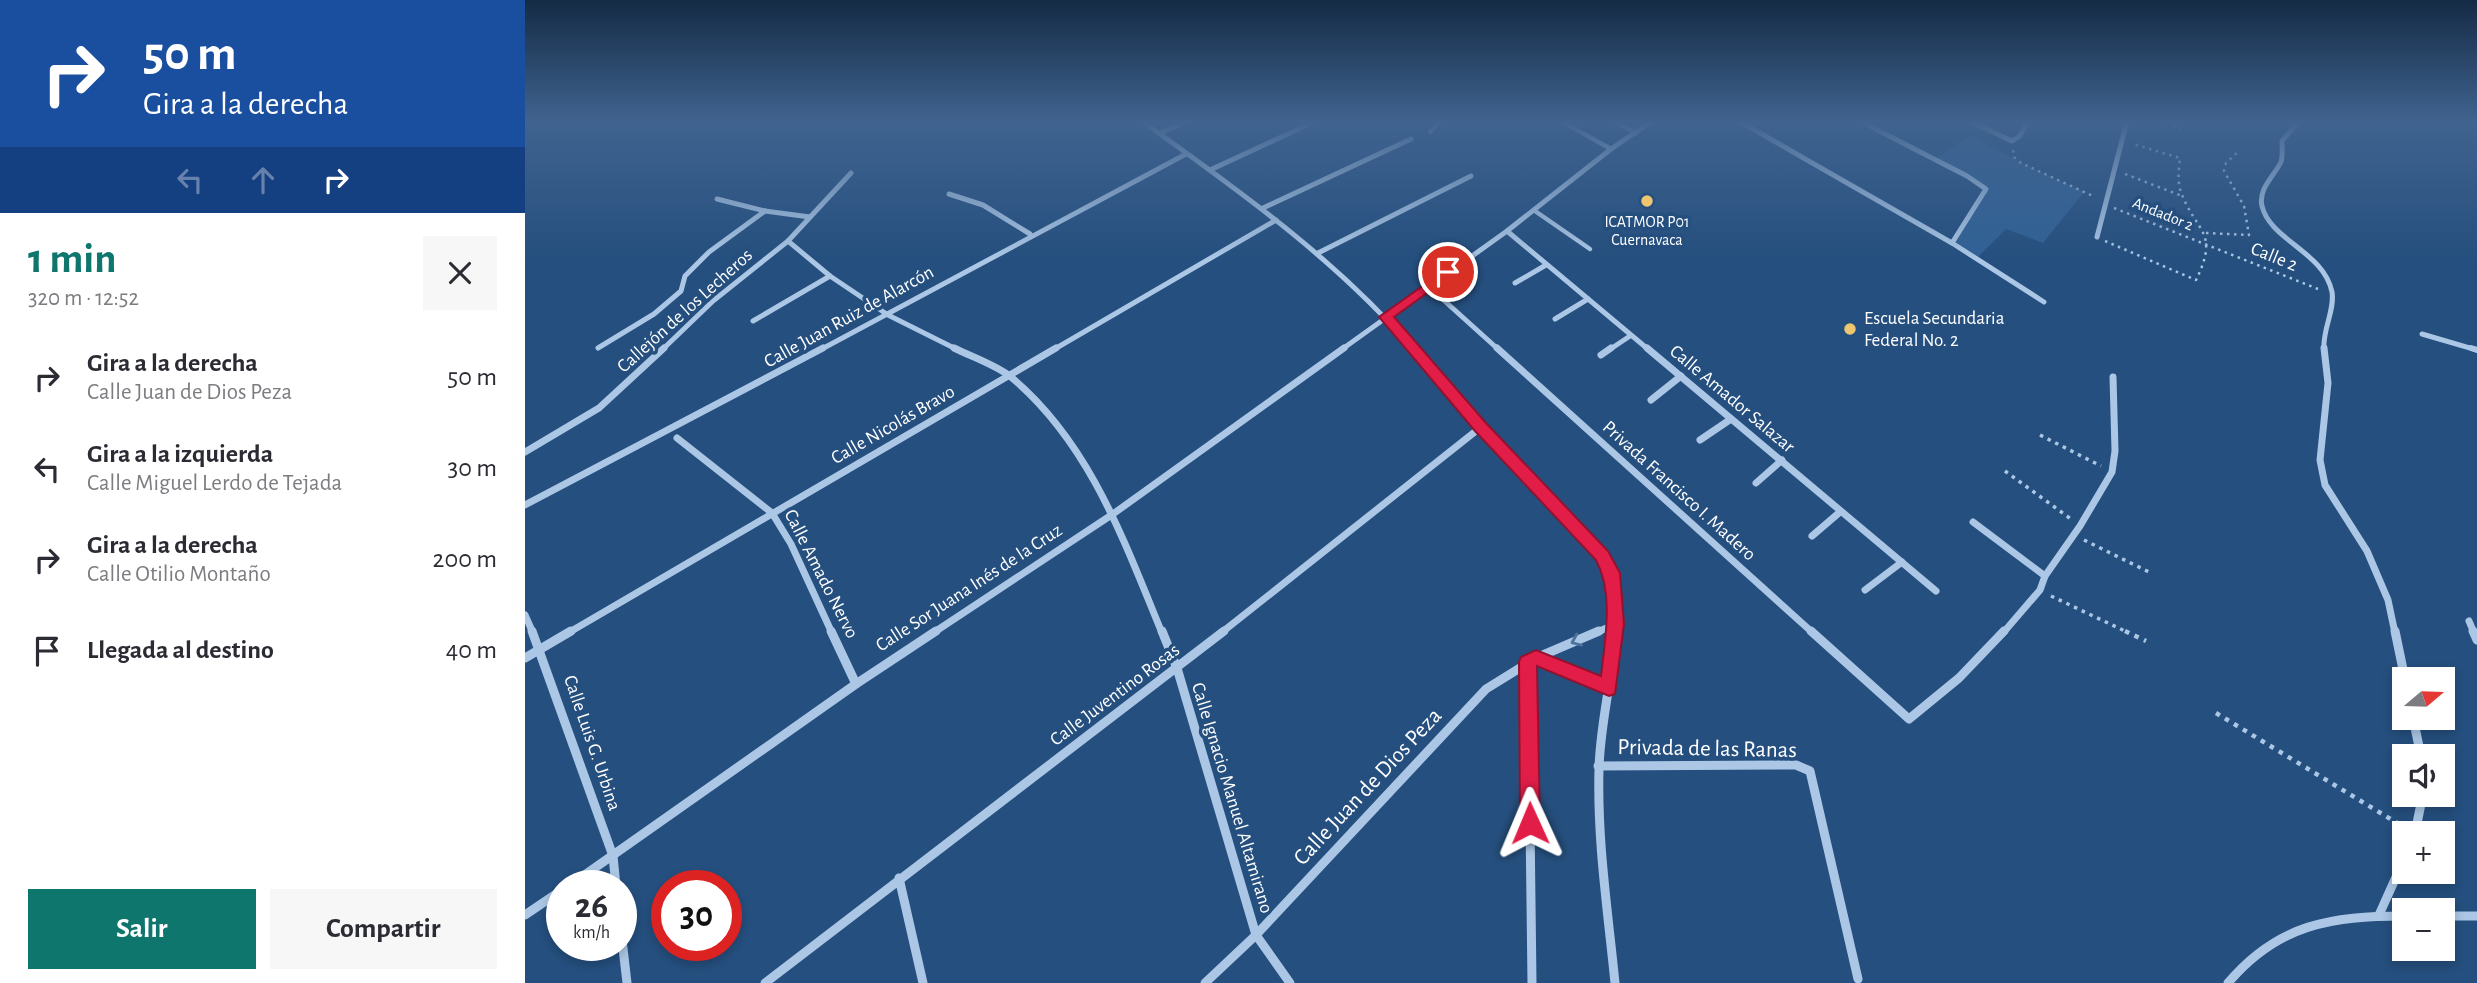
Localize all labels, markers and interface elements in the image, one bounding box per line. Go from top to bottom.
icon: right [28,28,119,119]
text: 50 m [143,30,237,79]
text: Gira a la derecha [143,88,348,120]
icon: left [171,161,209,199]
icon: ahead [244,161,282,199]
icon: right [317,161,355,199]
marker: ICATMOR P01 Cuernavaca [1639,193,1655,209]
street label: Andador 2 [2130,195,2196,233]
place label: ICATMOR P01 Cuernavaca [1604,214,1690,248]
button: close [423,236,497,310]
text: 1 min [28,238,117,280]
street label: Calle 2 [2248,239,2300,275]
pin [1418,242,1478,302]
street label: Callejón de los Lecheros [614,246,756,376]
icon: arrive [1429,253,1467,291]
street label: Calle Juan Ruiz de Alarcón [761,262,937,372]
text: 320 m · 12:52 [28,287,139,310]
place label: Escuela Secundaria Federal No. 2 [1864,309,2005,350]
marker: Escuela Secundaria Federal No. 2 [1842,321,1858,337]
street label: Calle Amador Salazar [1666,341,1798,457]
text: Gira a la derecha [87,350,258,376]
icon: right [28,359,66,397]
text: 50 m [447,364,497,390]
text: Calle Juan de Dios Peza [87,381,292,404]
street label: Calle Nicolás Bravo [828,382,958,468]
street label: Privada Francisco I. Madero [1599,417,1759,565]
text: Gira a la izquierda [87,441,273,467]
icon: left [28,450,66,488]
text: 30 m [447,455,497,481]
text: Calle Miguel Lerdo de Tejada [87,472,342,495]
street label: Calle Amado Nervo [780,507,862,641]
street label: Calle Sor Juana Inés de la Cruz [873,521,1066,655]
text: Gira a la derecha [87,532,258,558]
icon: right [28,541,66,579]
text: 200 m [433,546,497,572]
text: Calle Otilio Montaño [87,563,271,586]
icon: arrive [28,632,66,670]
one-way arrow [1571,632,1583,646]
text: Llegada al destino [87,637,274,663]
text: 40 m [446,637,497,663]
street label: Calle Juventino Rosas [1047,640,1183,750]
north arrow [2392,667,2455,730]
map controls [2392,667,2455,961]
street label: Calle Luis G. Urbina [560,673,624,813]
street label: Calle Ignacio Manuel Altamirano [1188,680,1276,916]
street label: Calle Juan de Dios Peza [1290,704,1446,870]
street label: Privada de las Ranas [1617,736,1797,762]
button: sound [2392,744,2455,807]
position arrow [1493,786,1567,860]
button: + [2392,821,2455,884]
speed limit sign: 30 [651,870,742,961]
button: Salir [28,889,256,969]
button: Compartir [270,889,497,969]
text: 26 [575,889,608,924]
button: − [2392,898,2455,961]
text: km/h [573,924,610,942]

